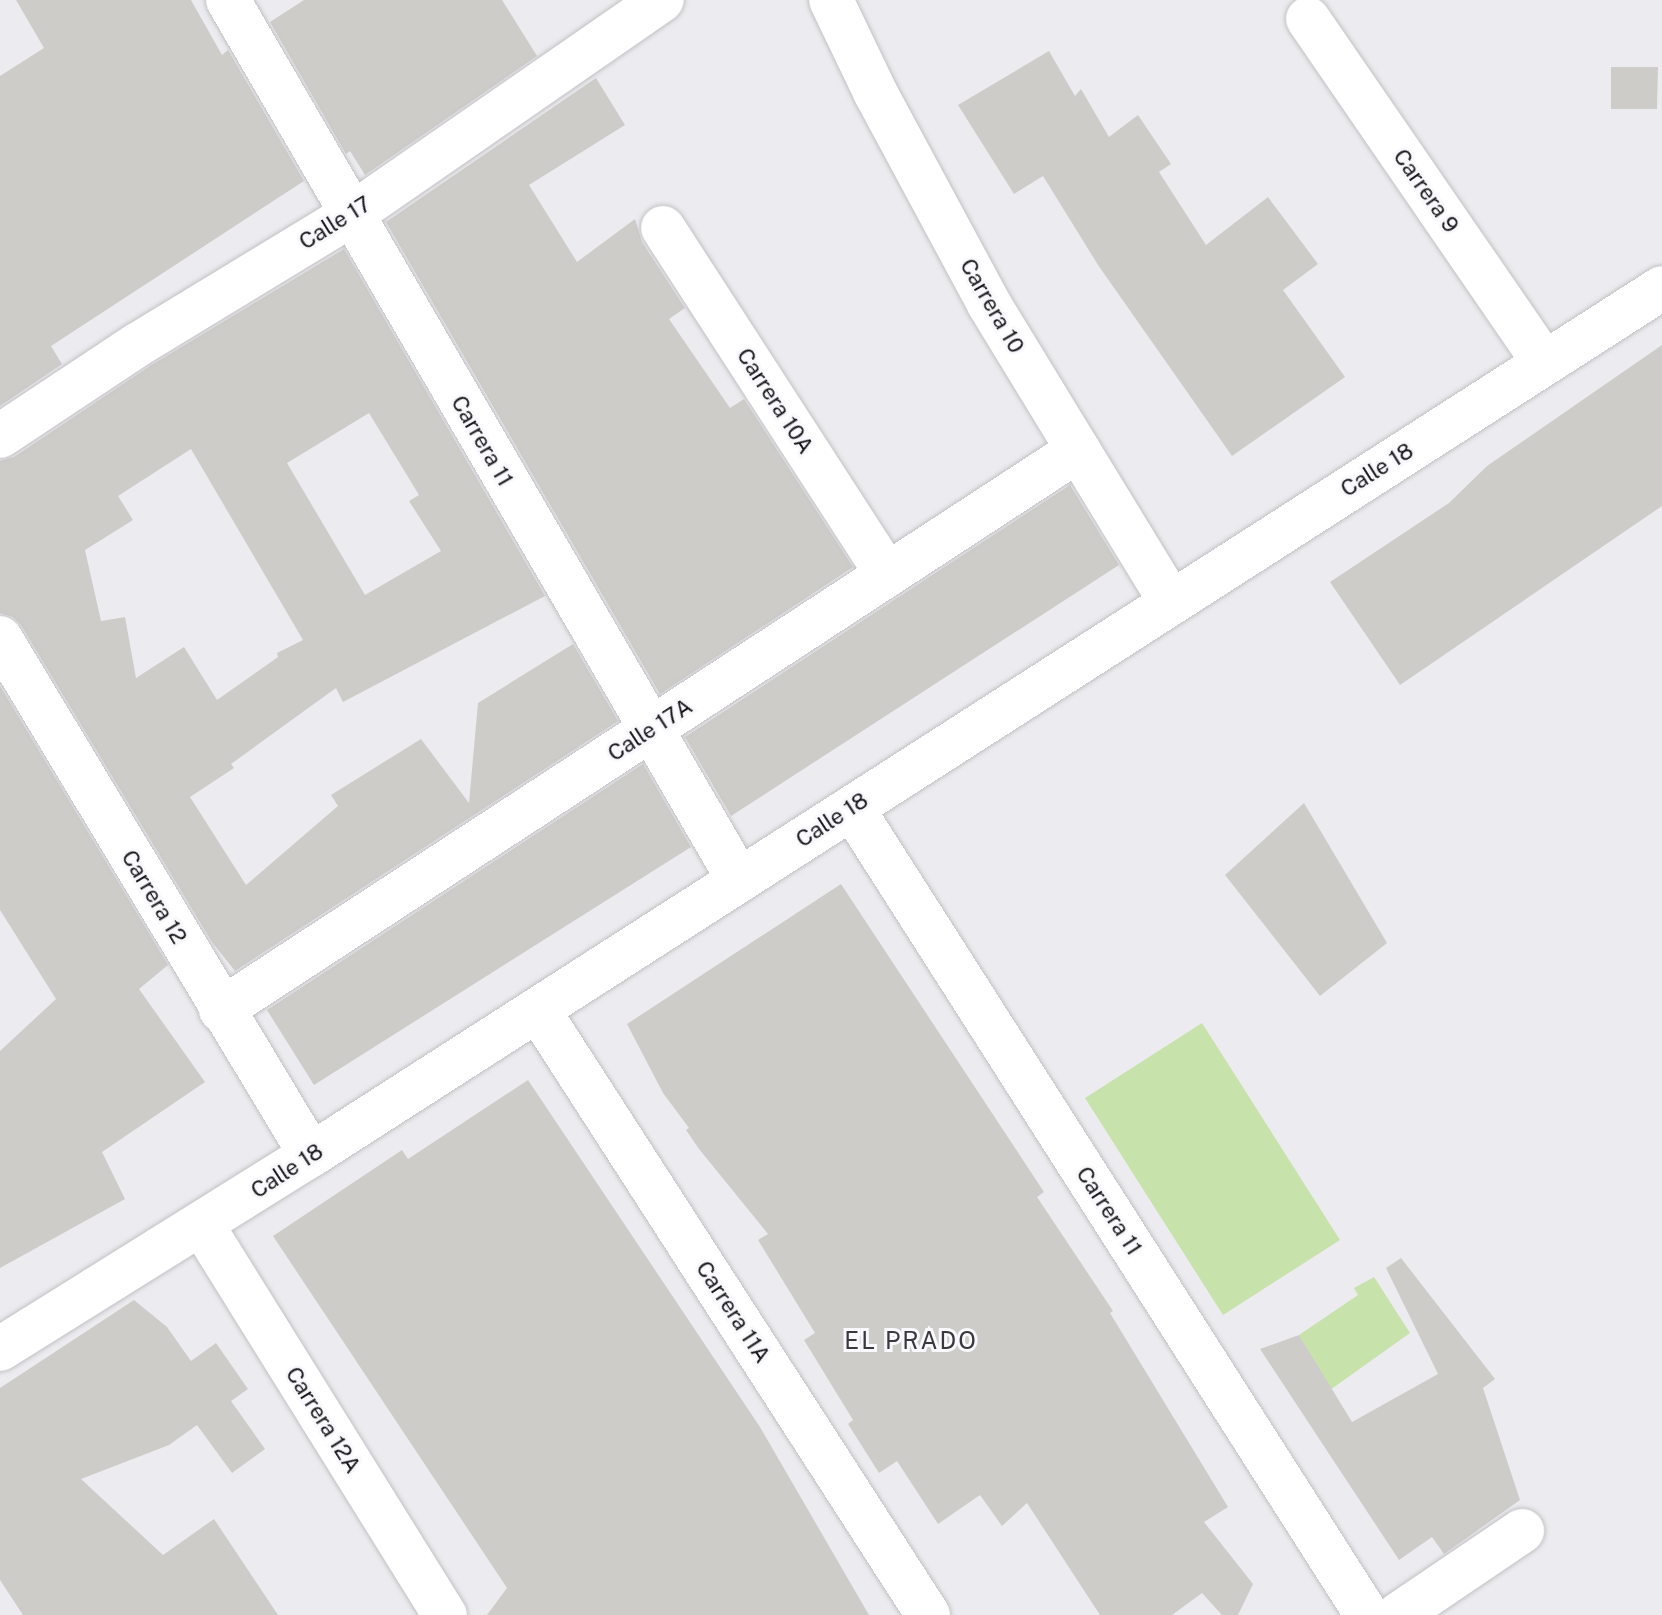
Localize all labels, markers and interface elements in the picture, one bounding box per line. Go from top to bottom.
street label: Carrera 9 [1388,144,1464,238]
street label: Calle 17 [294,191,376,255]
street label: Carrera 10 [954,254,1030,358]
street label: Carrera 10A [731,343,819,459]
street label: Carrera 11 [446,391,518,491]
street label: Calle 18 [1336,437,1418,503]
street label: Calle 17A [603,693,697,767]
street label: Calle 18 [791,787,873,853]
street label: Carrera 12 [116,845,192,949]
street label: Calle 18 [246,1138,328,1204]
street label: Carrera 11 [1071,1162,1147,1260]
street label: Carrera 11A [690,1256,776,1368]
district label: EL PRADO [844,1327,978,1355]
street label: Carrera 12A [280,1362,366,1478]

